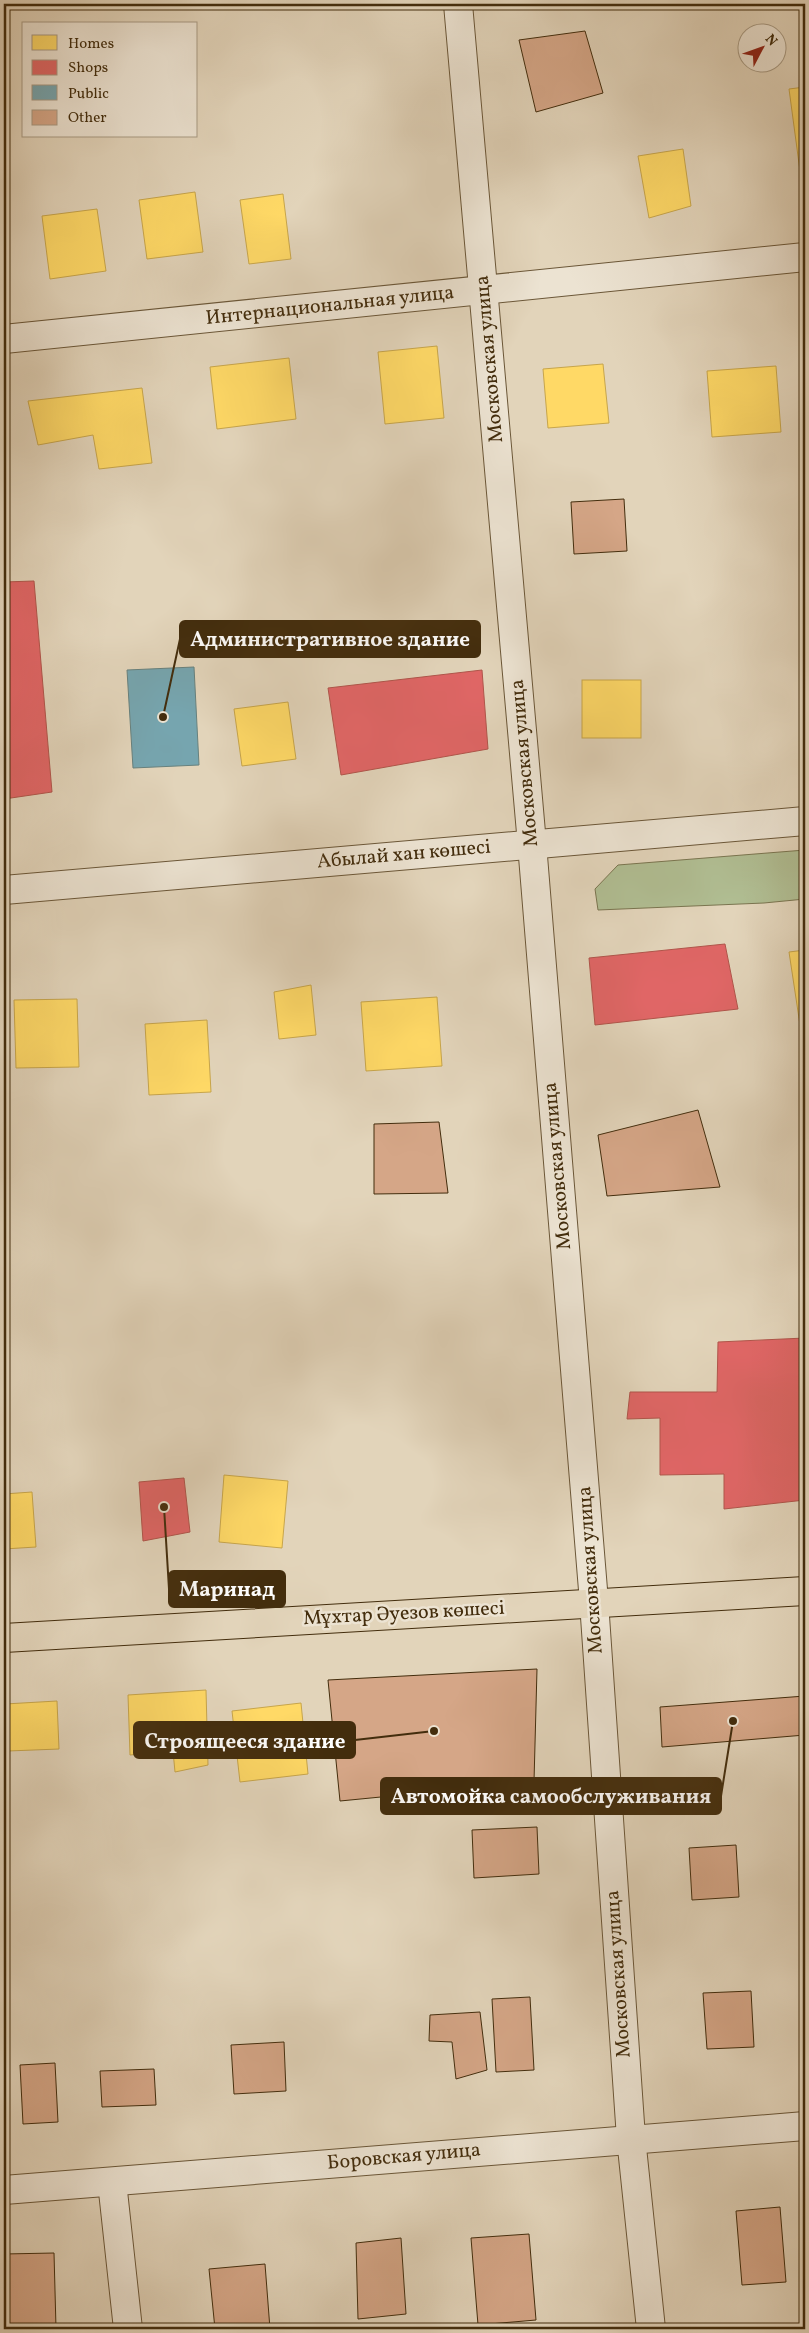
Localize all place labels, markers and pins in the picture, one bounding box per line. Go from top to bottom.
callout: Административное здание [180,621,480,657]
callout: Маринад [169,1571,285,1607]
callout: Строящееся здание [134,1722,355,1758]
callout: Автомойка самообслуживания [381,1778,721,1814]

